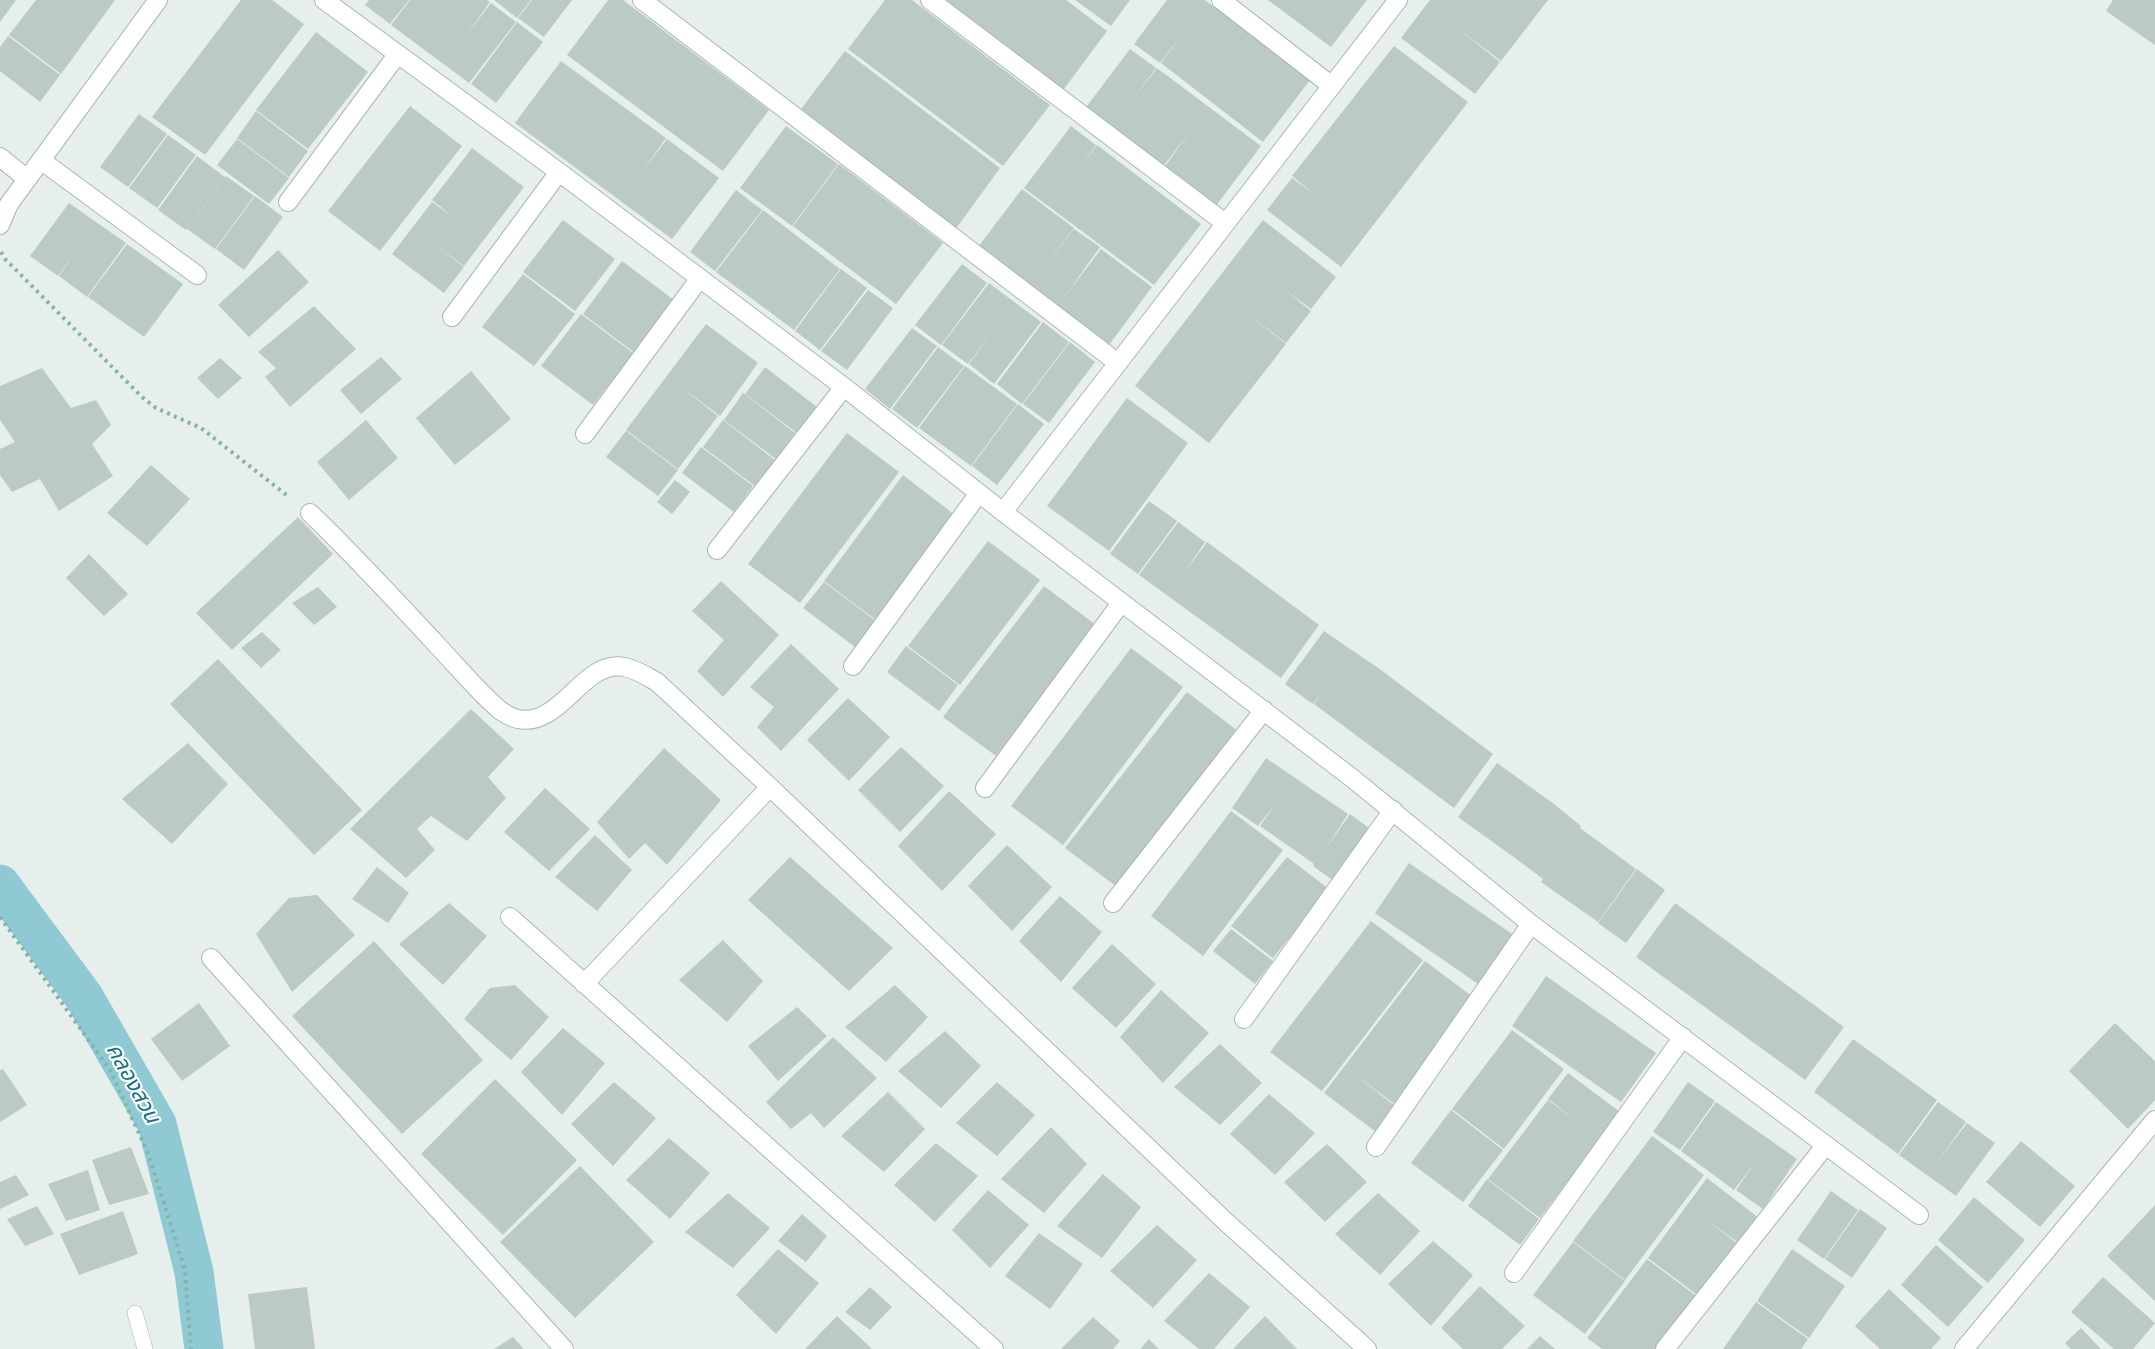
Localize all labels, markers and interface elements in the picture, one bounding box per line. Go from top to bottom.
water label: คลองสวน [99,1039,165,1129]

